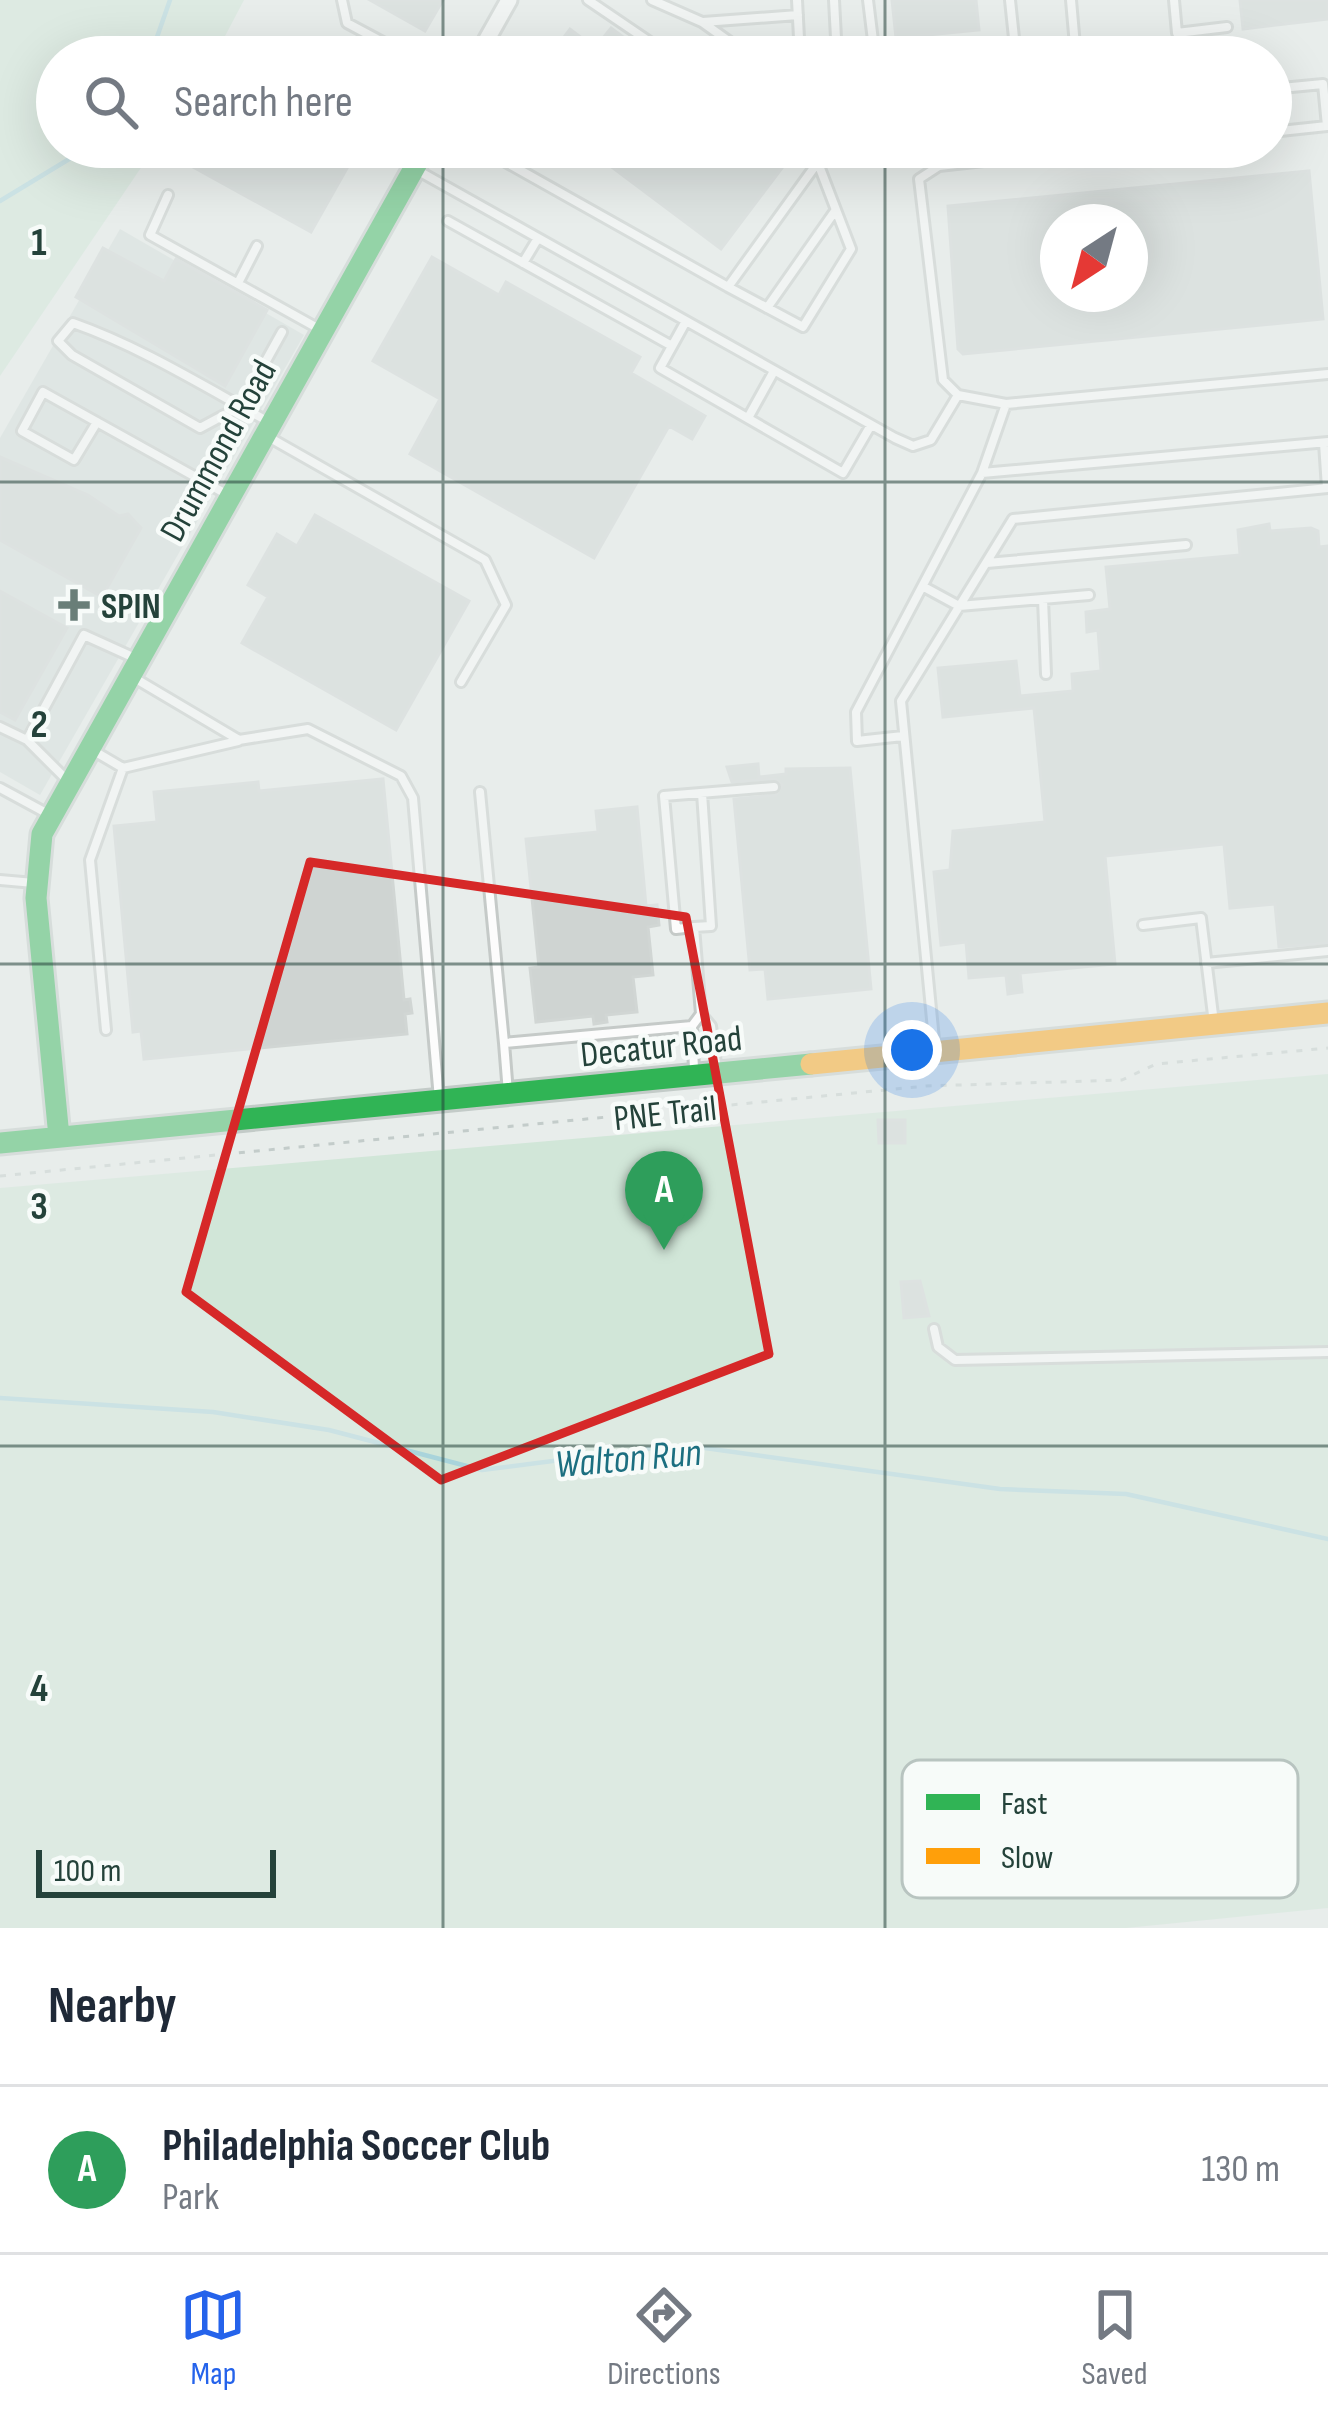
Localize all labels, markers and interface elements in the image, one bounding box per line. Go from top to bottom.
search box [36,36,1292,168]
icon: search [78,69,144,135]
text: Search here [174,75,353,130]
north arrow [1040,204,1148,312]
text: 1 [31,220,47,267]
street label: Drummond Road [152,353,287,549]
place label: SPIN [101,586,161,629]
marker: SPIN [58,589,90,621]
text: 2 [30,702,48,749]
street label: Decatur Road [578,1018,744,1077]
your location [882,1020,942,1080]
street label: PNE Trail [612,1088,719,1141]
pin: A [625,1151,703,1250]
text: 3 [30,1184,48,1231]
water label: Walton Run [553,1430,703,1489]
text: 4 [30,1666,48,1713]
legend [902,1760,1298,1898]
text: Fast [1001,1784,1048,1824]
text: Slow [1001,1838,1053,1878]
scale bar [36,1844,276,1897]
text: 100 m [54,1851,121,1891]
text: Nearby [48,1976,177,2037]
text: Philadelphia Soccer Club [162,2119,550,2174]
text: A [78,2146,96,2193]
text: 130 m [1201,2146,1280,2193]
text: Park [162,2174,219,2221]
tab: Map [180,2282,246,2394]
tab: Directions [607,2282,721,2394]
tab: Saved [1081,2282,1148,2394]

